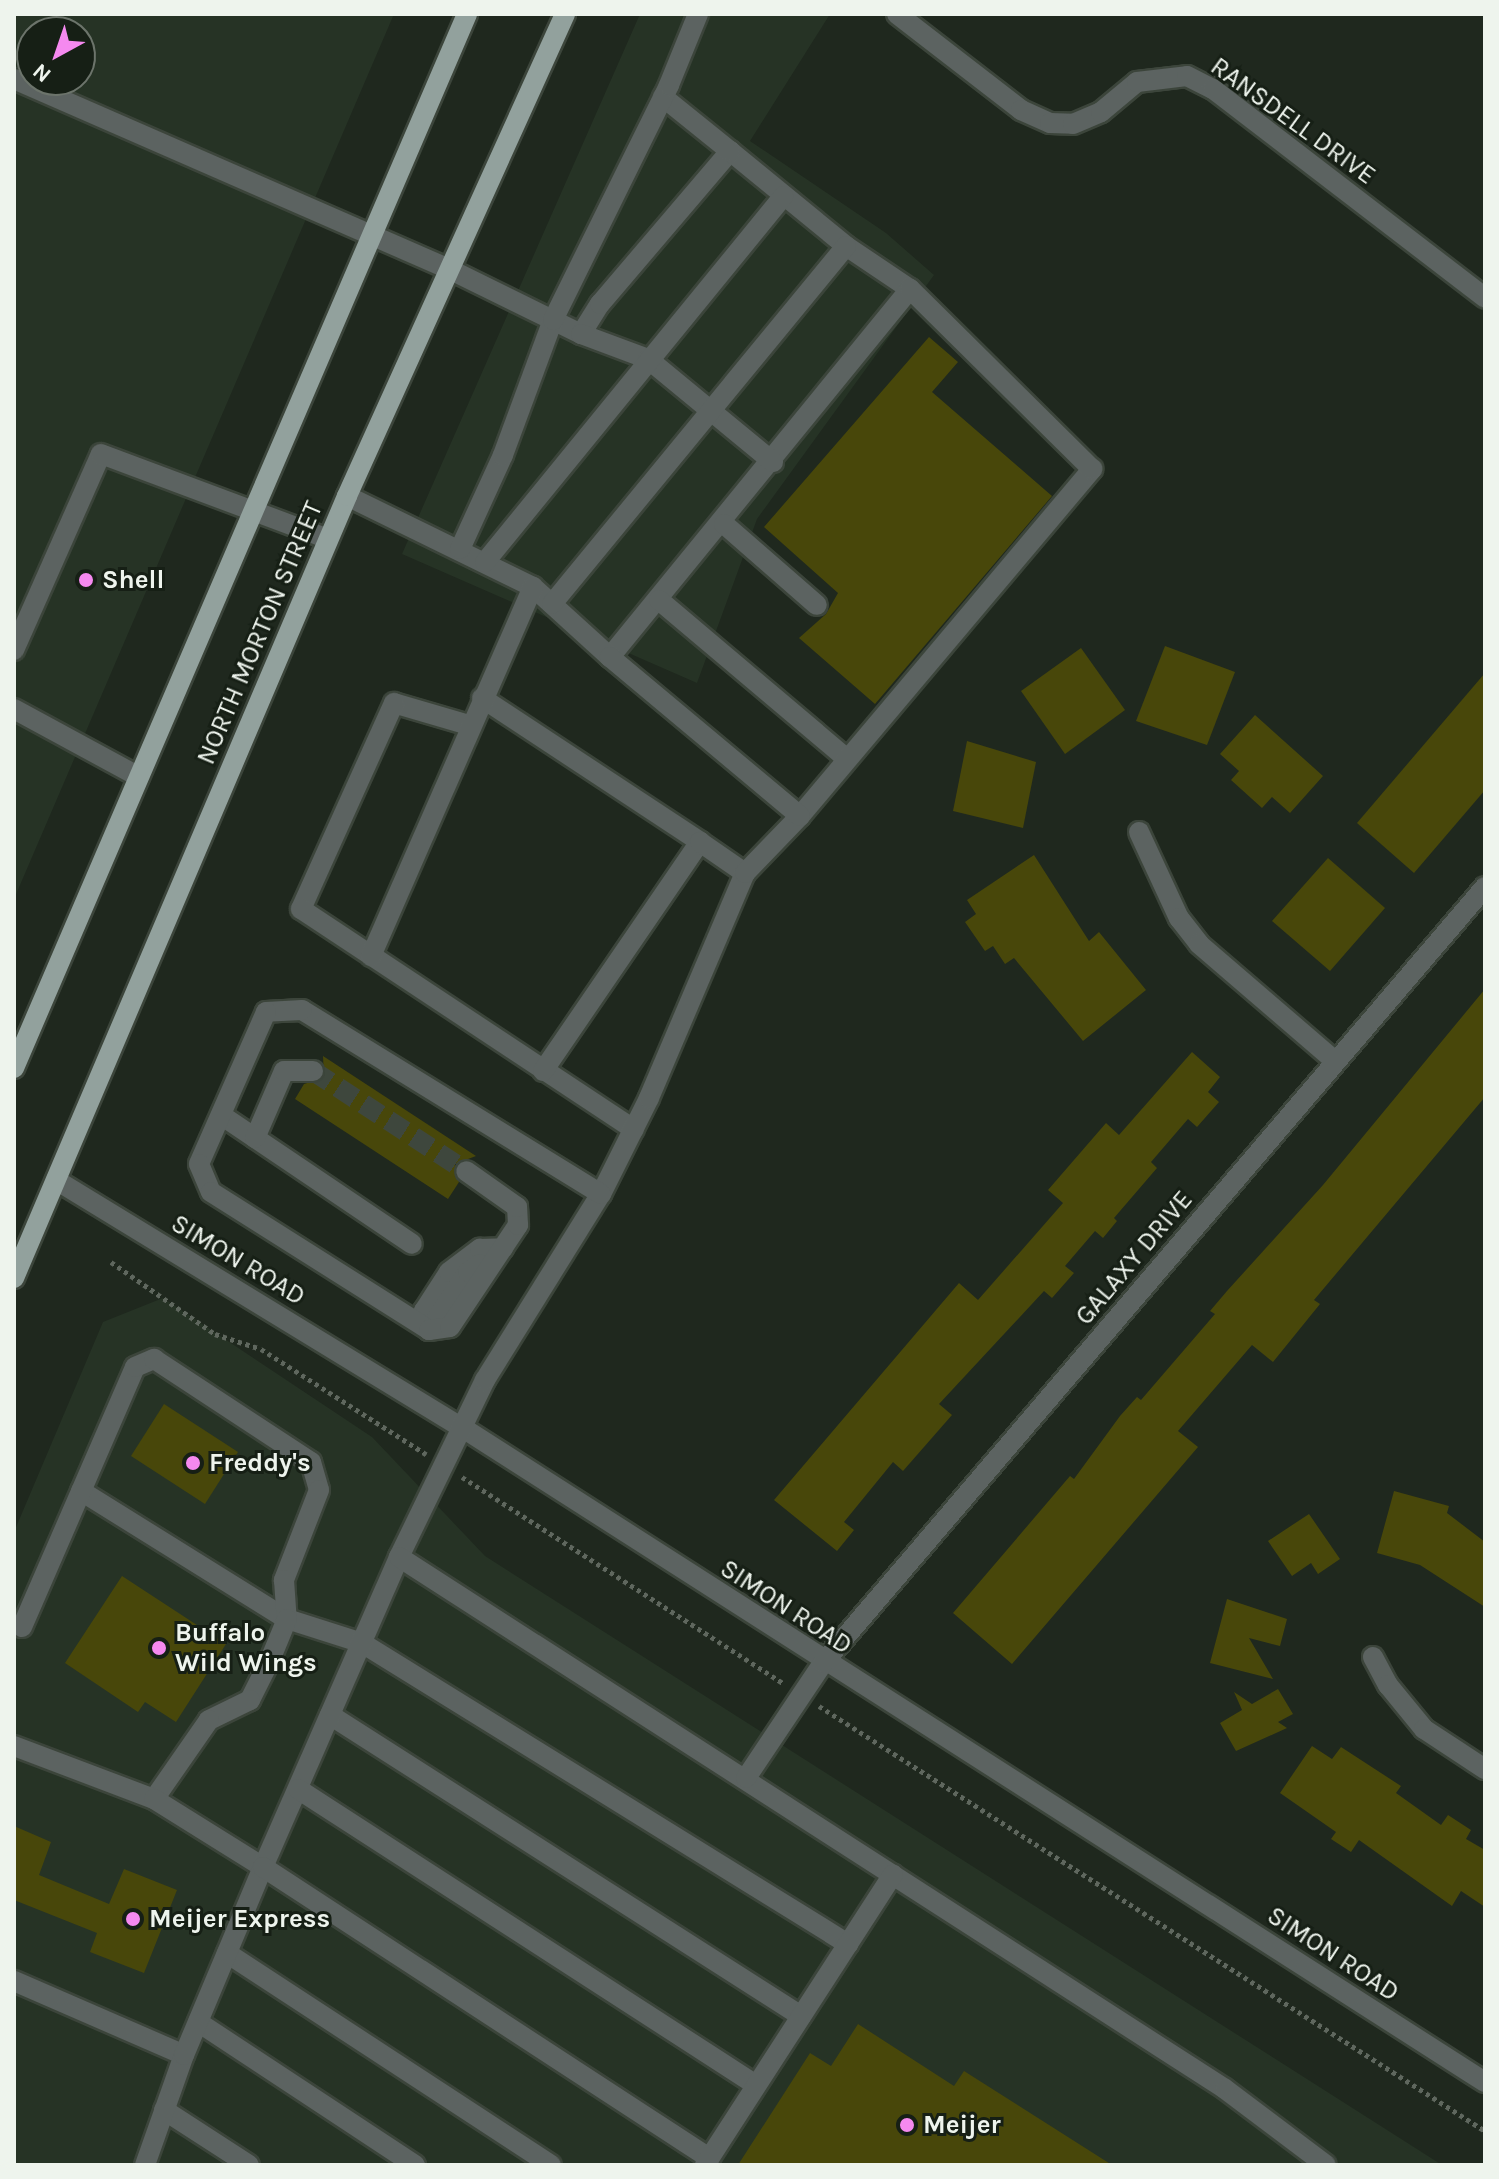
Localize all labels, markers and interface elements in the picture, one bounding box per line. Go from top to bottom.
north arrow [16,16,96,96]
street label: RANSDELL DRIVE [1204,51,1382,191]
text: N [27,58,56,88]
street label: NORTH MORTON STREET [190,497,330,769]
place label: Shell [102,564,164,596]
marker: Shell [77,571,95,589]
street label: GALAXY DRIVE [1069,1185,1199,1331]
street label: SIMON ROAD [165,1208,311,1312]
place label: Freddy's [209,1447,311,1479]
marker: Freddy's [184,1454,202,1472]
street label: SIMON ROAD [714,1553,858,1661]
place label: Buffalo Wild Wings [175,1617,317,1678]
marker: Buffalo Wild Wings [150,1639,168,1657]
street label: SIMON ROAD [1261,1900,1405,2008]
place label: Meijer Express [149,1903,330,1935]
marker: Meijer Express [124,1910,142,1928]
place label: Meijer [923,2109,1001,2141]
marker: Meijer [898,2116,916,2134]

